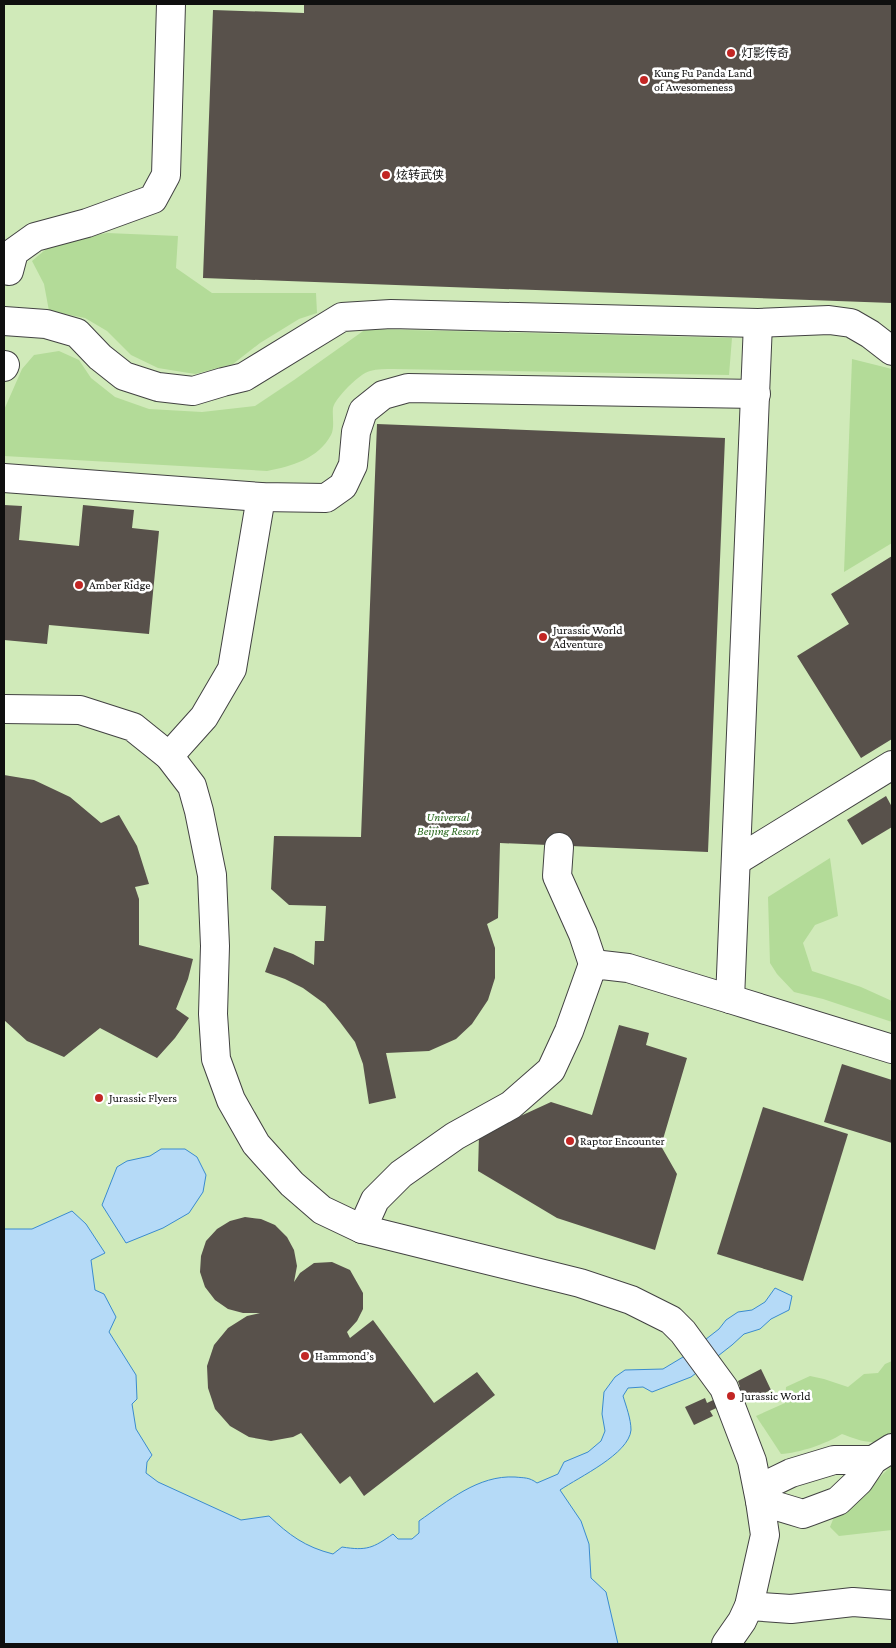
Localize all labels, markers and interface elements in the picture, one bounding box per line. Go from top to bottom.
place label: 灯影传奇 [741,46,789,60]
marker: 灯影传奇 [725,47,737,59]
place label: Kung Fu Panda Land of Awesomeness [654,66,753,94]
marker: Kung Fu Panda Land of Awesomeness [638,74,650,86]
place label: 炫转武侠 [396,168,444,182]
marker: 炫转武侠 [380,169,392,181]
place label: Amber Ridge [89,578,151,592]
marker: Amber Ridge [73,579,85,591]
place label: Jurassic World Adventure [552,623,623,651]
marker: Jurassic World Adventure [537,631,549,643]
park label: Universal Beijing Resort [417,810,479,838]
place label: Jurassic Flyers [108,1091,177,1105]
marker: Jurassic Flyers [93,1092,105,1104]
place label: Raptor Encounter [580,1134,666,1148]
marker: Raptor Encounter [564,1135,576,1147]
place label: Hammond’s [315,1349,374,1363]
marker: Hammond’s [299,1350,311,1362]
place label: Jurassic World [740,1389,811,1403]
marker: Jurassic World [725,1390,737,1402]

